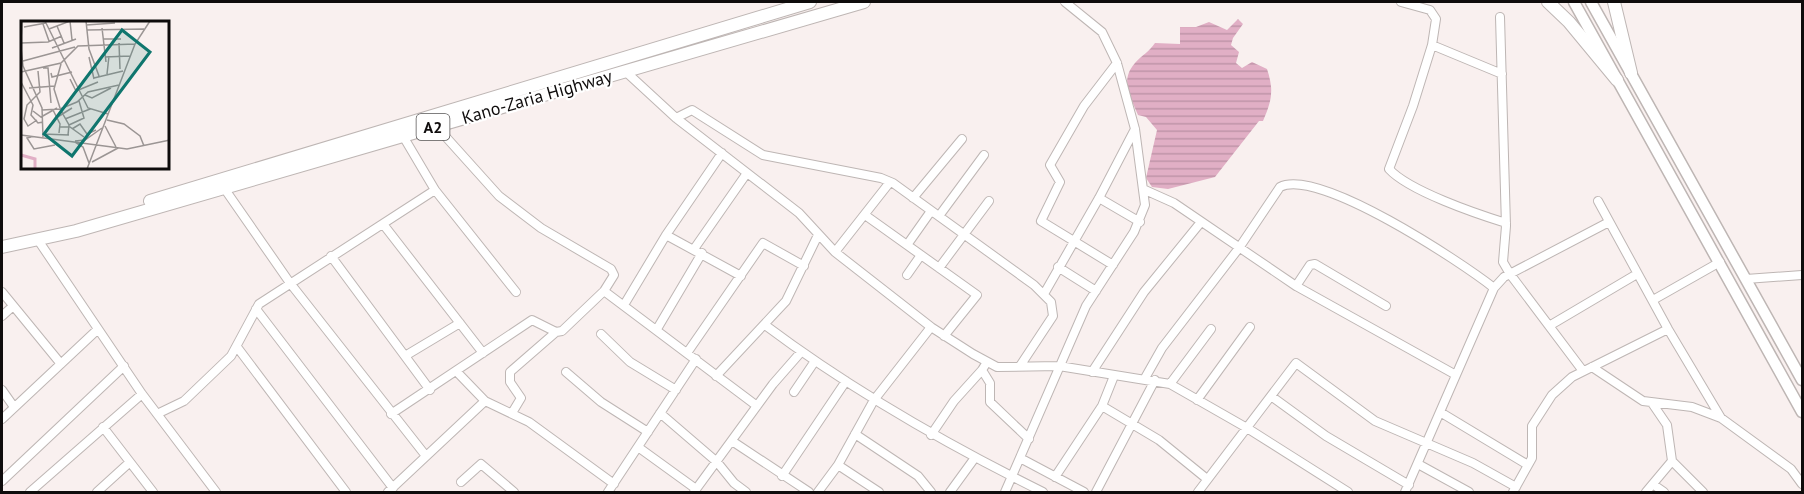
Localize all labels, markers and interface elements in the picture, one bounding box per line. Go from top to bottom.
inset map [21,21,170,170]
street label: Kano-Zaria Highway [459,64,615,129]
road number: A2 [416,114,450,140]

